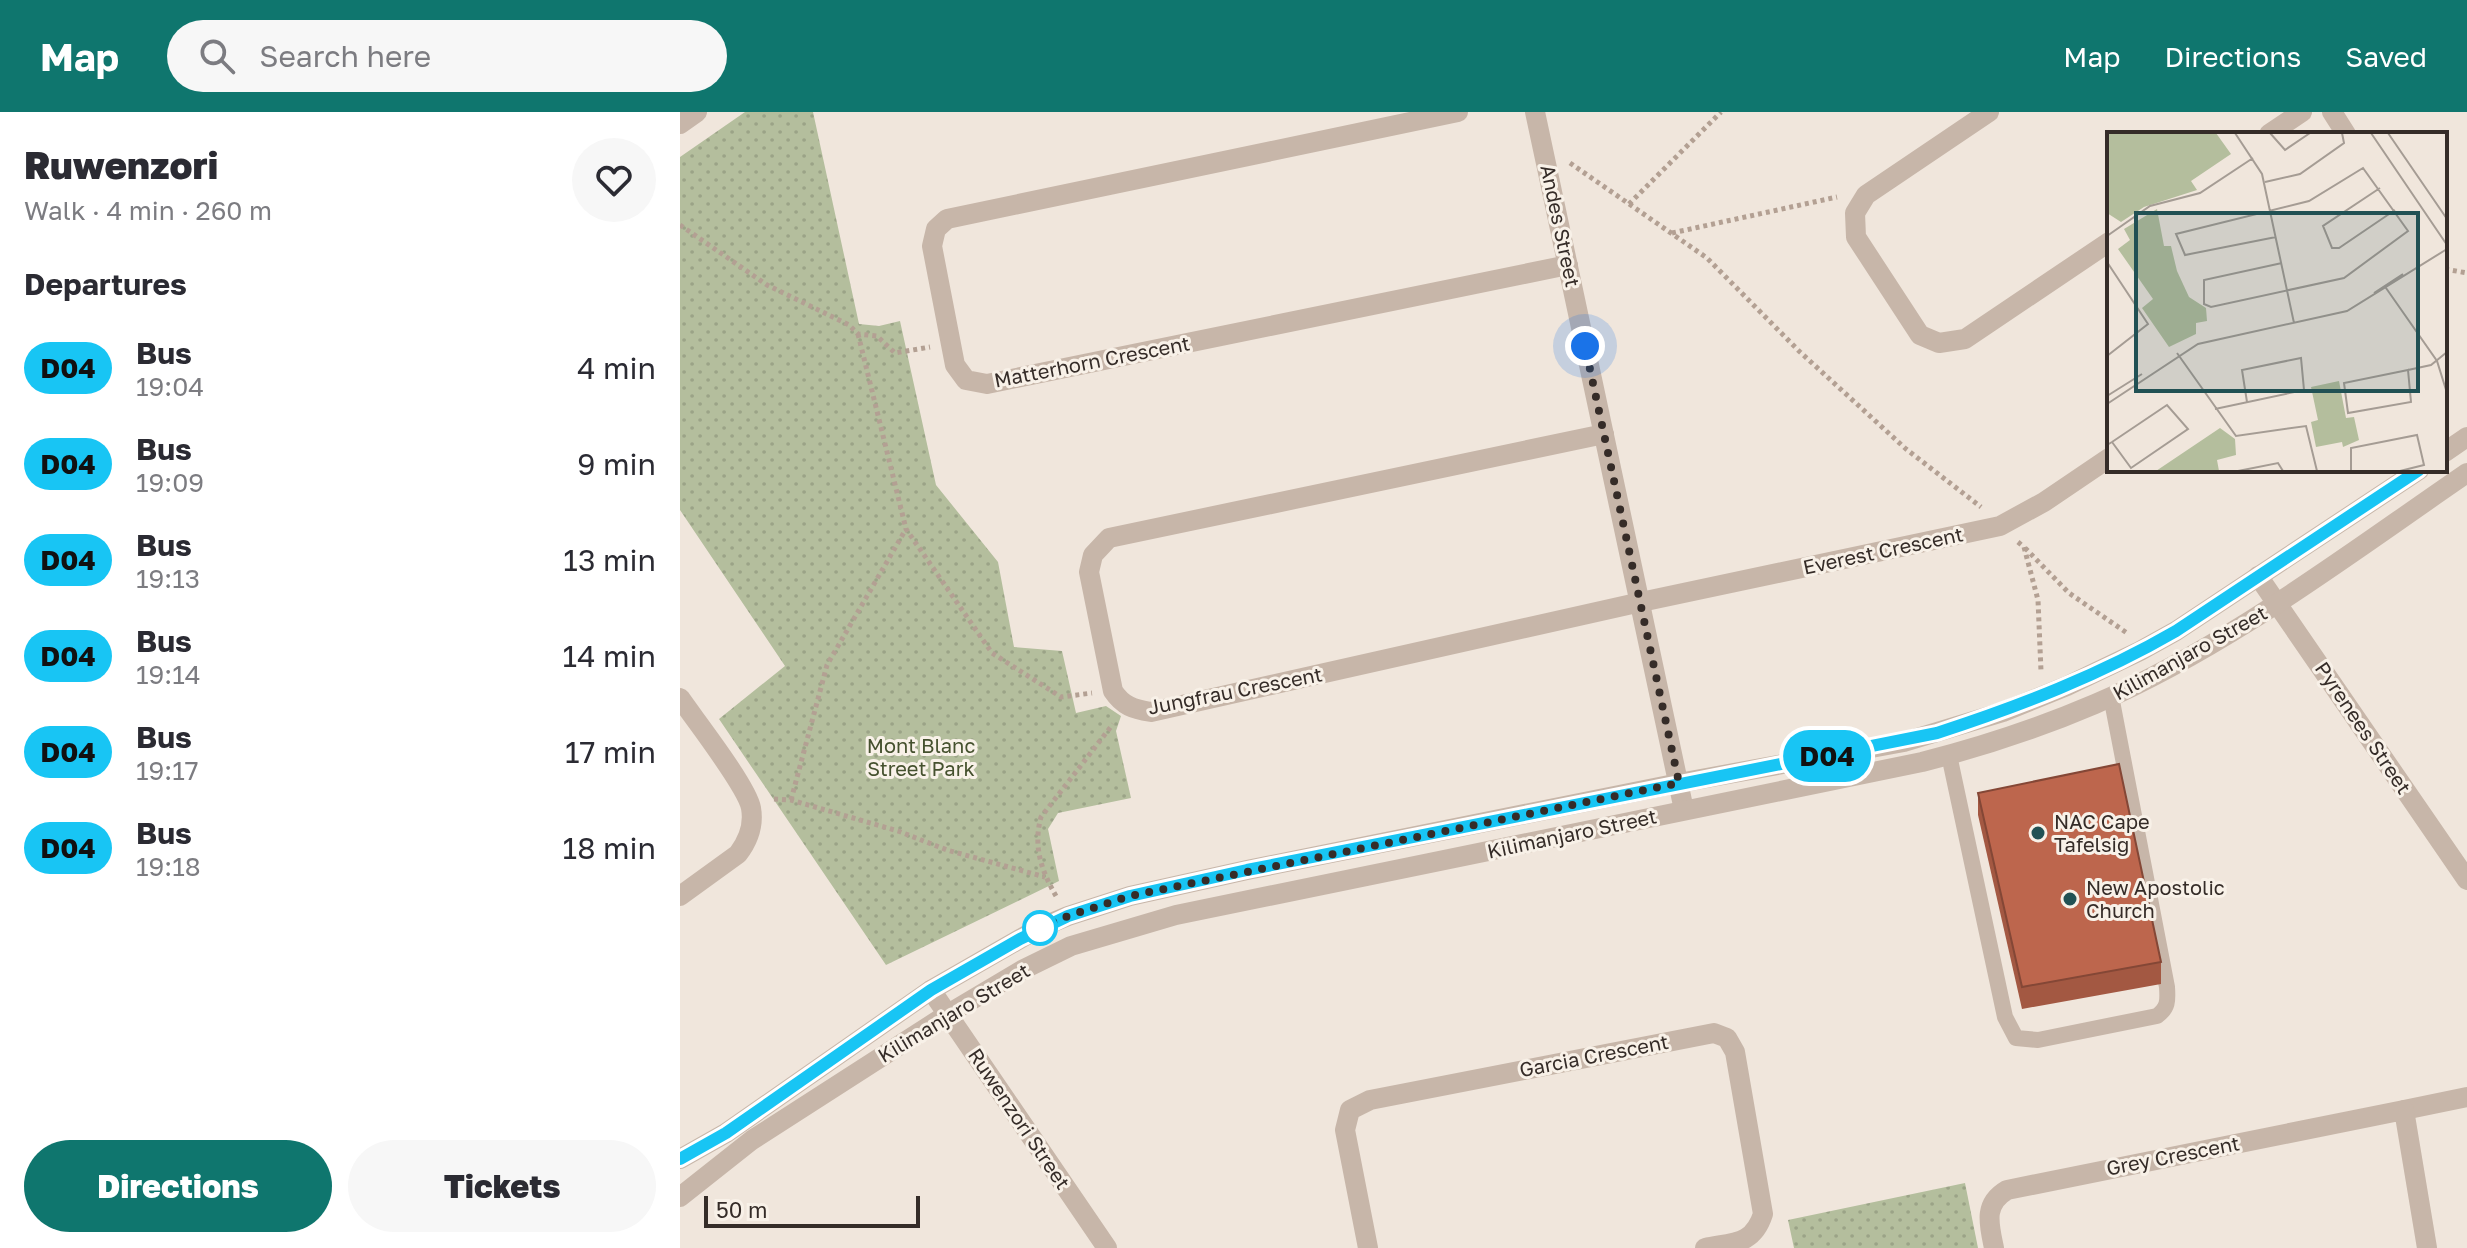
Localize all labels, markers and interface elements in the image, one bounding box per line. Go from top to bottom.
search box [167,20,727,92]
text: Map [40,34,119,79]
icon: search [195,34,239,78]
text: Search here [259,38,431,74]
text: Map [2063,40,2120,73]
text: Directions [2164,40,2301,73]
text: Saved [2345,40,2427,73]
inset map [2107,132,2447,472]
button: heart [572,138,656,222]
text: Ruwenzori [24,142,218,187]
street label: Andes Street [1536,162,1586,289]
text: Walk · 4 min · 260 m [24,195,272,226]
text: Departures [24,266,187,302]
your location [1565,326,1605,366]
street label: Matterhorn Crescent [992,330,1192,392]
text: Bus [136,335,192,371]
text: 4 min [577,350,656,386]
text: D04 [40,351,96,384]
text: 19:04 [136,371,204,402]
text: Bus [136,431,192,467]
text: 9 min [577,446,656,482]
text: D04 [40,447,96,480]
text: 19:09 [136,467,204,498]
street label: Everest Crescent [1800,521,1965,579]
text: Bus [136,527,192,563]
text: 13 min [563,542,656,578]
text: D04 [40,543,96,576]
text: 19:13 [136,563,200,594]
street label: Kilimanjaro Street [2108,600,2271,704]
text: Bus [136,623,192,659]
text: 14 min [563,638,656,674]
text: D04 [40,639,96,672]
street label: Pyrenees Street [2311,657,2417,798]
text: 19:14 [136,659,201,690]
street label: Jungfrau Crescent [1146,661,1324,719]
text: Bus [136,719,192,755]
line badge: D04 [1781,730,1873,782]
park label: Mont Blanc Street Park [867,733,975,780]
text: 17 min [565,734,656,770]
text: D04 [40,735,96,768]
text: D04 [1799,739,1855,772]
text: 19:17 [136,755,199,786]
street label: Kilimanjaro Street [1485,803,1659,863]
place label: NAC Cape Tafelsig [2054,809,2150,856]
text: Bus [136,815,192,851]
marker: NAC Cape Tafelsig [2029,824,2047,842]
text: 18 min [563,830,656,866]
text: D04 [40,831,96,864]
text: 19:18 [136,851,201,882]
place label: New Apostolic Church [2086,875,2225,922]
marker: New Apostolic Church [2061,890,2079,908]
unlabelled marker [1023,911,1057,945]
street label: Kilimanjaro Street [873,957,1034,1067]
street label: Garcia Crescent [1517,1029,1670,1081]
street label: Ruwenzori Street [964,1043,1076,1193]
street label: Grey Crescent [2104,1130,2241,1180]
button: Directions [24,1140,332,1232]
button: Tickets [348,1140,656,1232]
scale bar [704,1192,920,1228]
text: 50 m [716,1196,767,1223]

